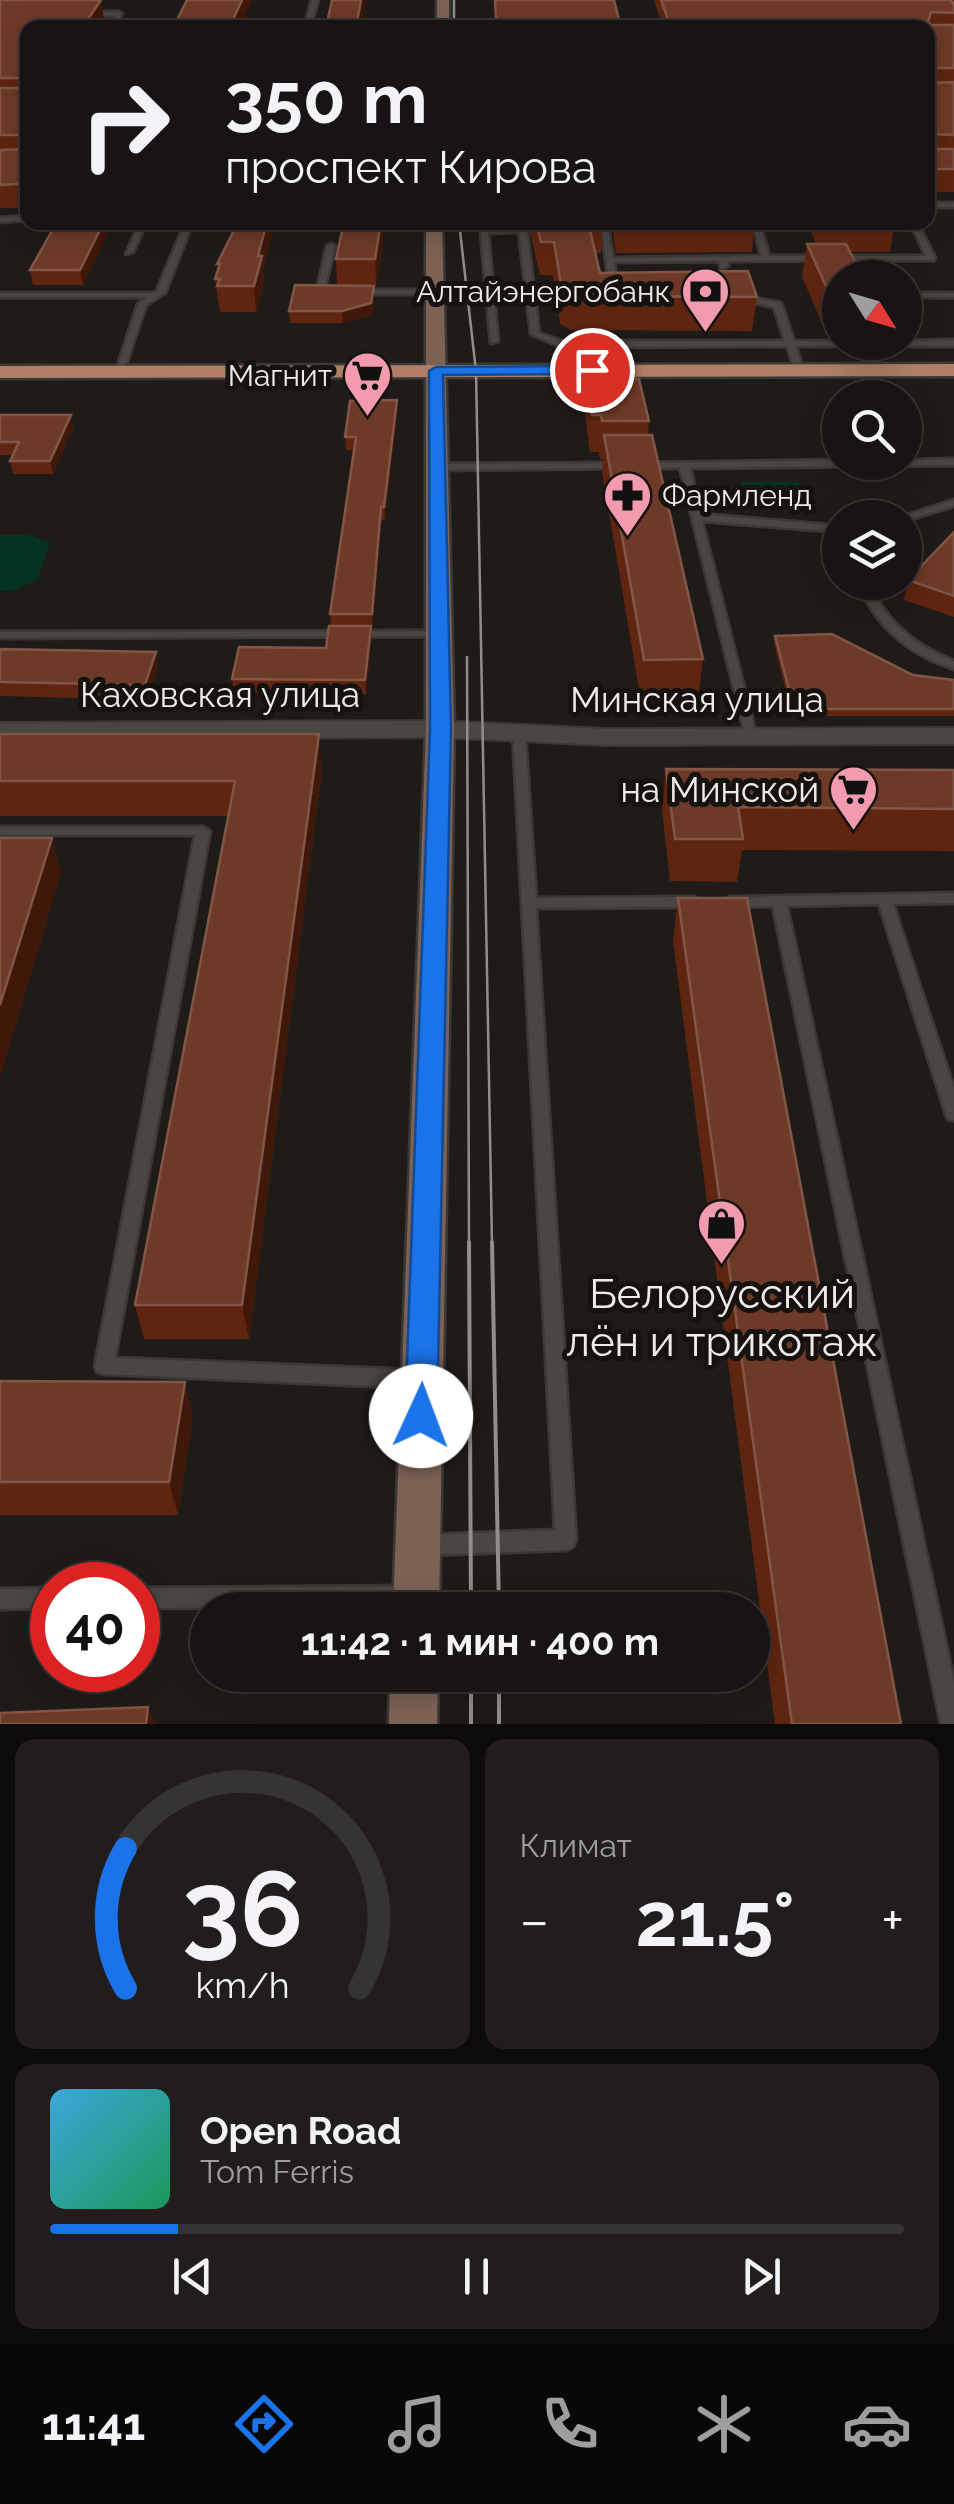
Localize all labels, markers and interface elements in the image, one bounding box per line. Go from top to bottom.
text: 350 m [225,57,428,139]
icon: right [60,60,190,190]
text: проспект Кирова [225,141,597,194]
north arrow [822,260,922,360]
map controls [822,260,922,600]
bank icon: Алтайэнергобанк [679,266,731,334]
place label: Алтайэнергобанк [416,274,670,309]
pin [550,328,635,413]
icon: arrive [565,343,620,398]
supermarket icon: Магнит [341,350,393,418]
place label: Магнит [228,358,332,393]
button: search [822,380,922,480]
pharmacy icon: Фармленд [601,470,653,538]
place label: Фармленд [662,478,812,513]
button: layers [822,500,922,600]
street label: Каховская улица [80,674,360,715]
street label: Минская улица [570,679,824,720]
supermarket icon: на Минской [828,764,880,832]
place label: на Минской [621,769,819,810]
shop icon: Белорусский лён и трикотаж [696,1198,748,1266]
place label: Белорусский лён и трикотаж [566,1269,878,1366]
position arrow [369,1364,473,1468]
speed limit sign: 40 [30,1562,160,1692]
text: 11:42 · 1 мин · 400 m [301,1619,659,1664]
text: Климат [520,1827,632,1864]
text: 36 [182,1848,303,1970]
text: 21.5° [636,1875,795,1964]
text: − [520,1888,549,1953]
text: + [881,1888,904,1953]
text: km/h [195,1964,289,2006]
text: Open Road [200,2108,401,2153]
text: Tom Ferris [200,2153,354,2190]
icon: previous [165,2249,220,2304]
icon: pause [449,2249,504,2304]
icon: next [734,2249,789,2304]
icon: directions [229,2389,299,2459]
icon: music [382,2389,452,2459]
icon: phone [535,2389,605,2459]
icon: climate [689,2389,759,2459]
icon: car [842,2389,912,2459]
text: 11:41 [42,2398,145,2451]

